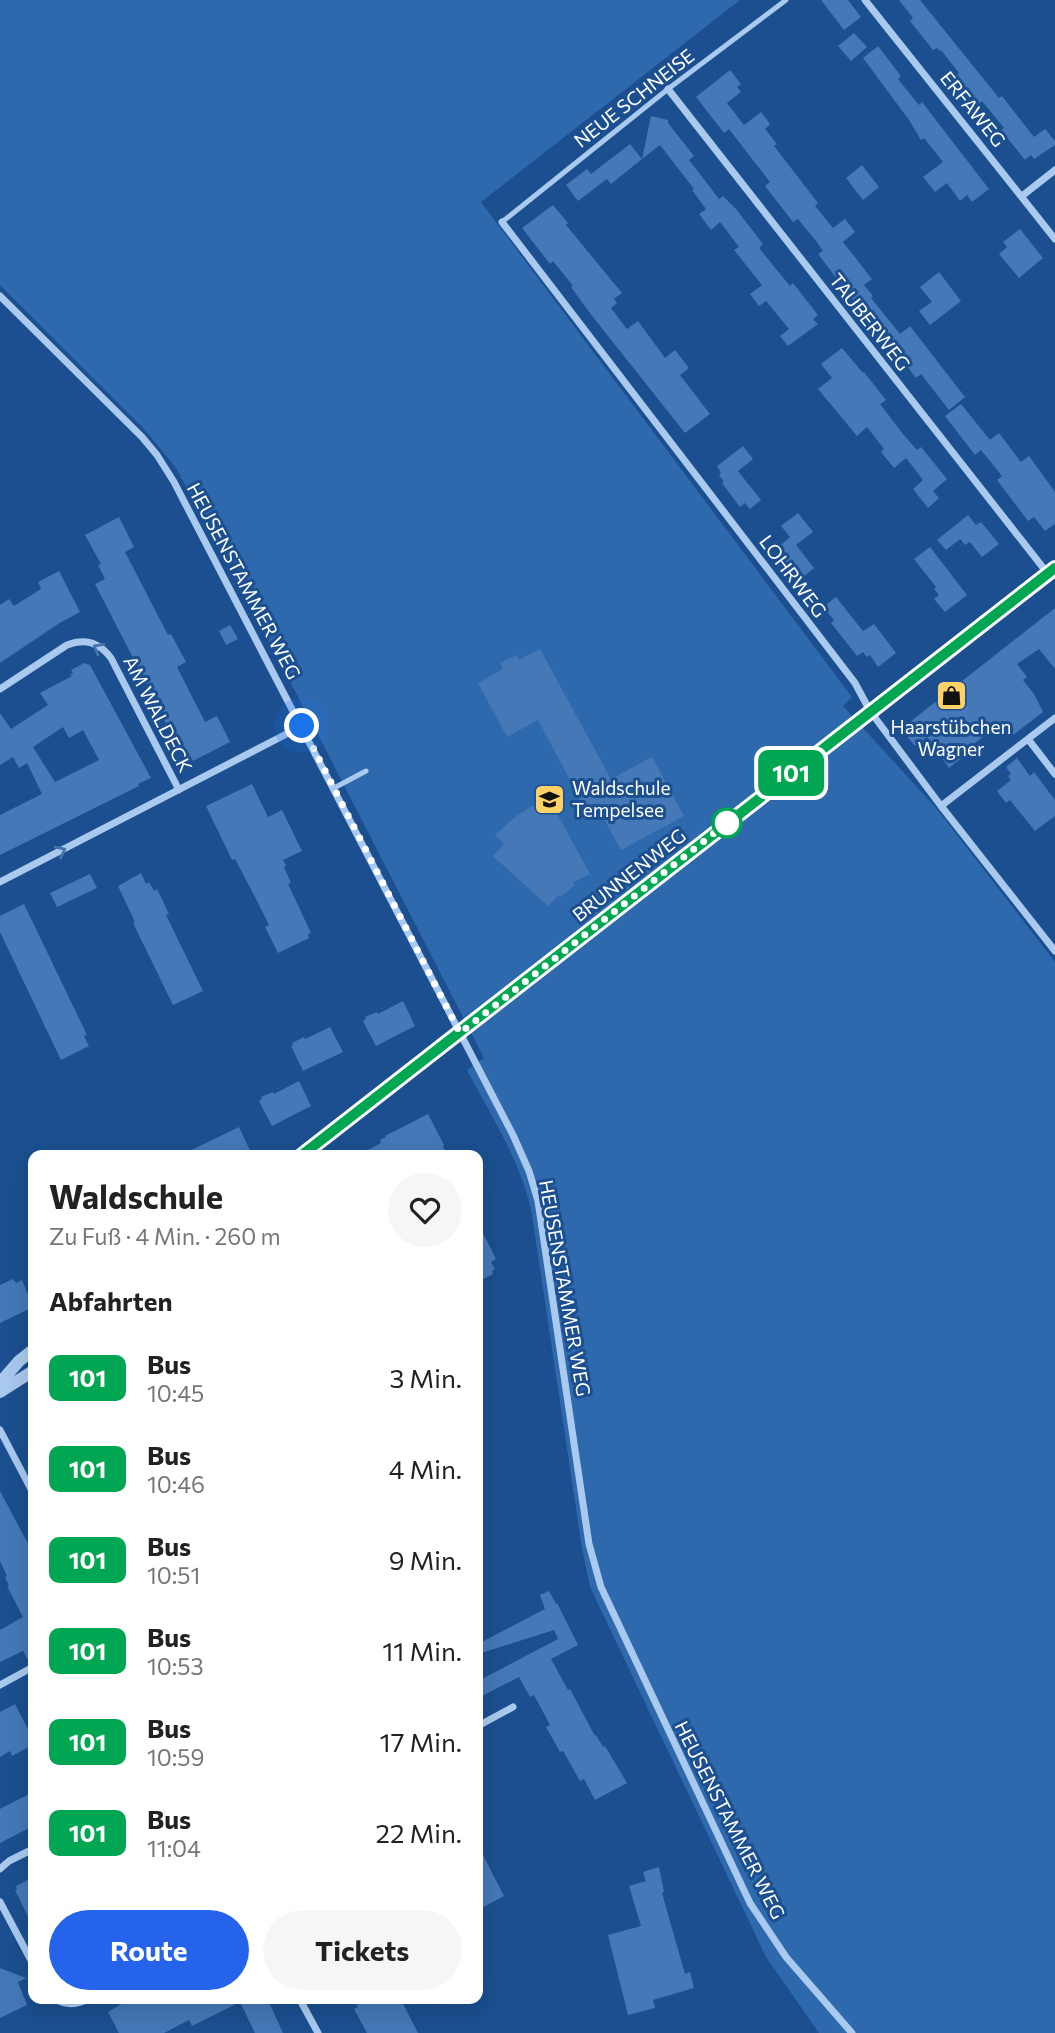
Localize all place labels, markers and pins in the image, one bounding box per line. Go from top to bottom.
shop icon: Haarstübchen Wagner [934,679,968,713]
place label: Haarstübchen Wagner [891,715,1011,760]
place label: Waldschule Tempelsee [572,776,671,821]
school or university icon: Waldschule Tempelsee [532,782,566,816]
unlabelled marker [712,808,742,838]

